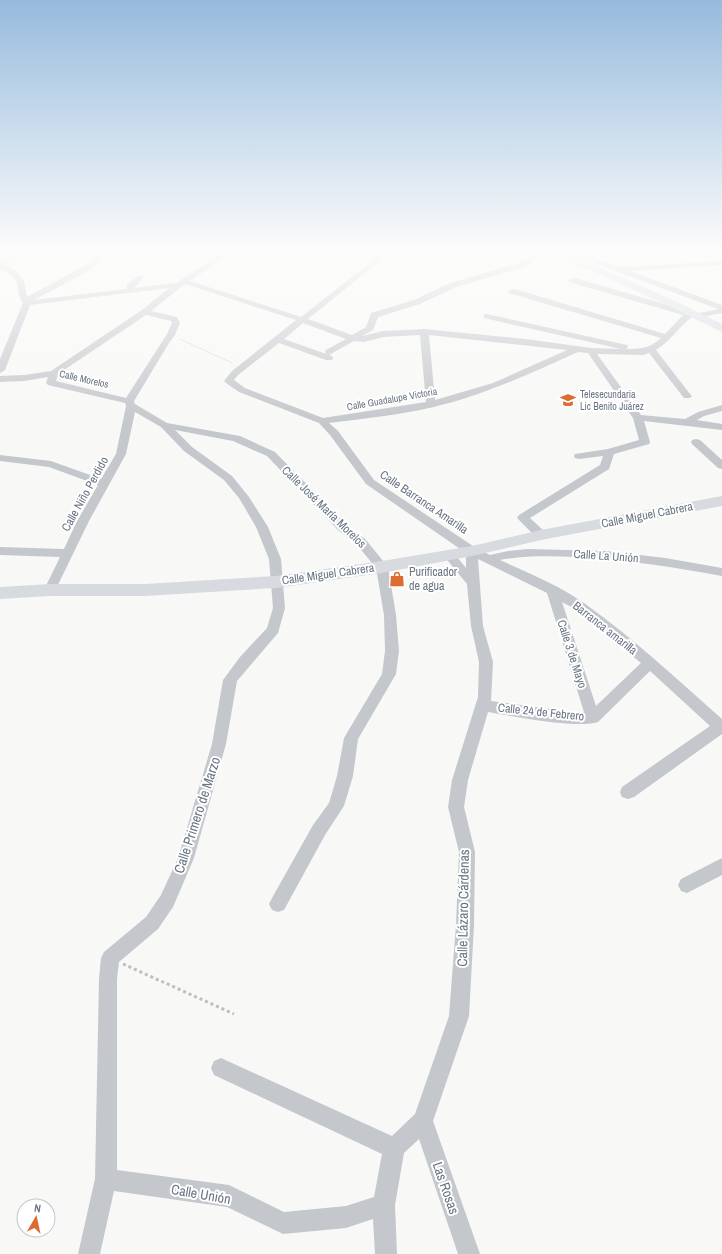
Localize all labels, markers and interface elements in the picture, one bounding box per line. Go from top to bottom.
street label: Calle Morelos [58,367,110,391]
street label: Calle Guadalupe Victoria [346,385,439,413]
place label: Telesecundaria Lic Benito Juárez [580,388,644,413]
school or university icon: Telesecundaria Lic Benito Juárez [559,391,577,409]
street label: Calle Niño Perdido [58,454,112,534]
street label: Calle José María Morelos [278,462,370,552]
street label: Calle Barranca Amarilla [377,466,472,538]
street label: Calle Miguel Cabrera [600,498,695,532]
street label: Calle La Unión [573,546,639,566]
street label: Calle Miguel Cabrera [281,560,376,588]
place label: Purificador de agua [409,564,458,594]
shop icon: Purificador de agua [388,570,406,588]
street label: Barranca amarilla [569,598,641,659]
street label: Calle 3 de Mayo [553,618,591,690]
street label: Calle 24 de Febrero [497,700,585,724]
street label: Calle Primero de Marzo [170,755,224,875]
street label: Calle Lázaro Cárdenas [453,849,473,967]
street label: Las Rosas [429,1159,463,1217]
street label: Calle Unión [170,1180,232,1208]
north arrow [16,1198,56,1238]
text: N [33,1201,42,1216]

